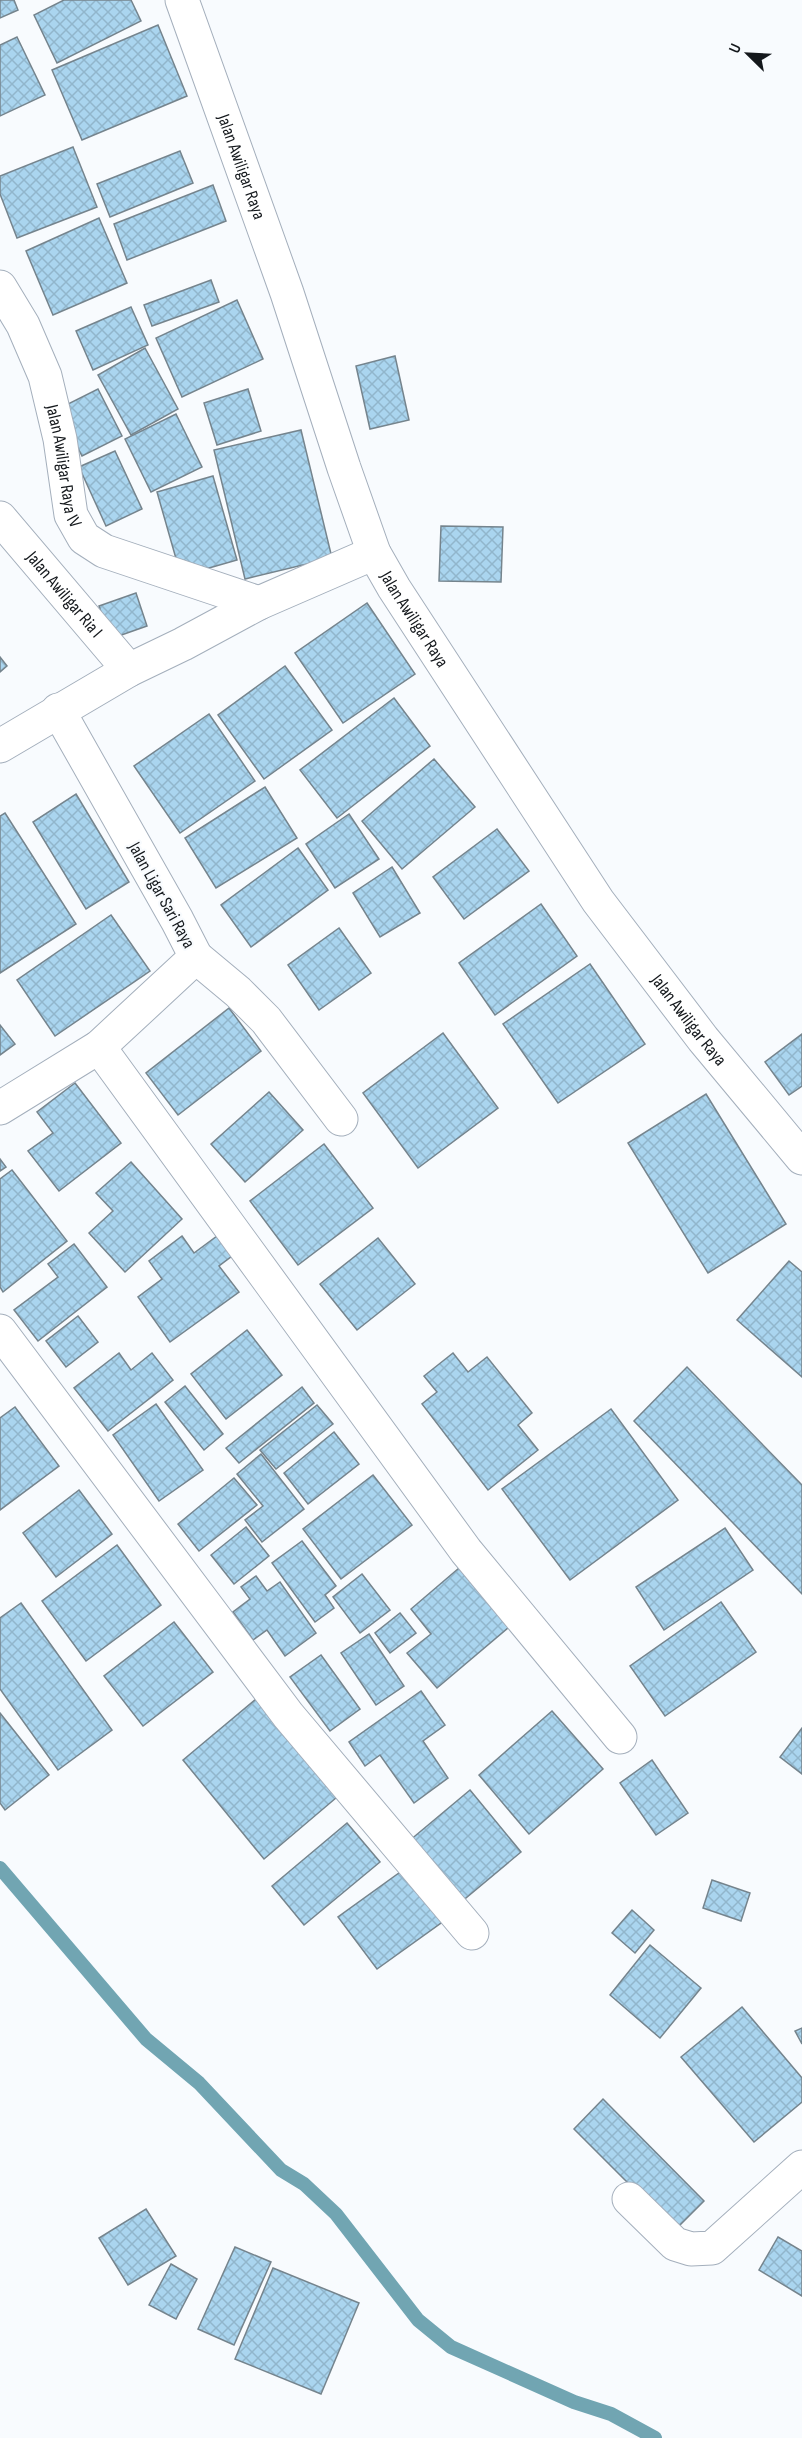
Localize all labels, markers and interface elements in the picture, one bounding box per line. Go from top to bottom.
north arrow [718,24,778,84]
text: U [725,41,746,56]
street label: Jalan Awiligar Raya [212,111,270,222]
street label: Jalan Awiligar Raya IV [41,402,86,532]
street label: Jalan Awiligar Ria I [21,546,107,642]
street label: Jalan Awiligar Raya [375,567,453,671]
street label: Jalan Ligar Sari Raya [123,838,199,952]
street label: Jalan Awiligar Raya [646,969,731,1070]

